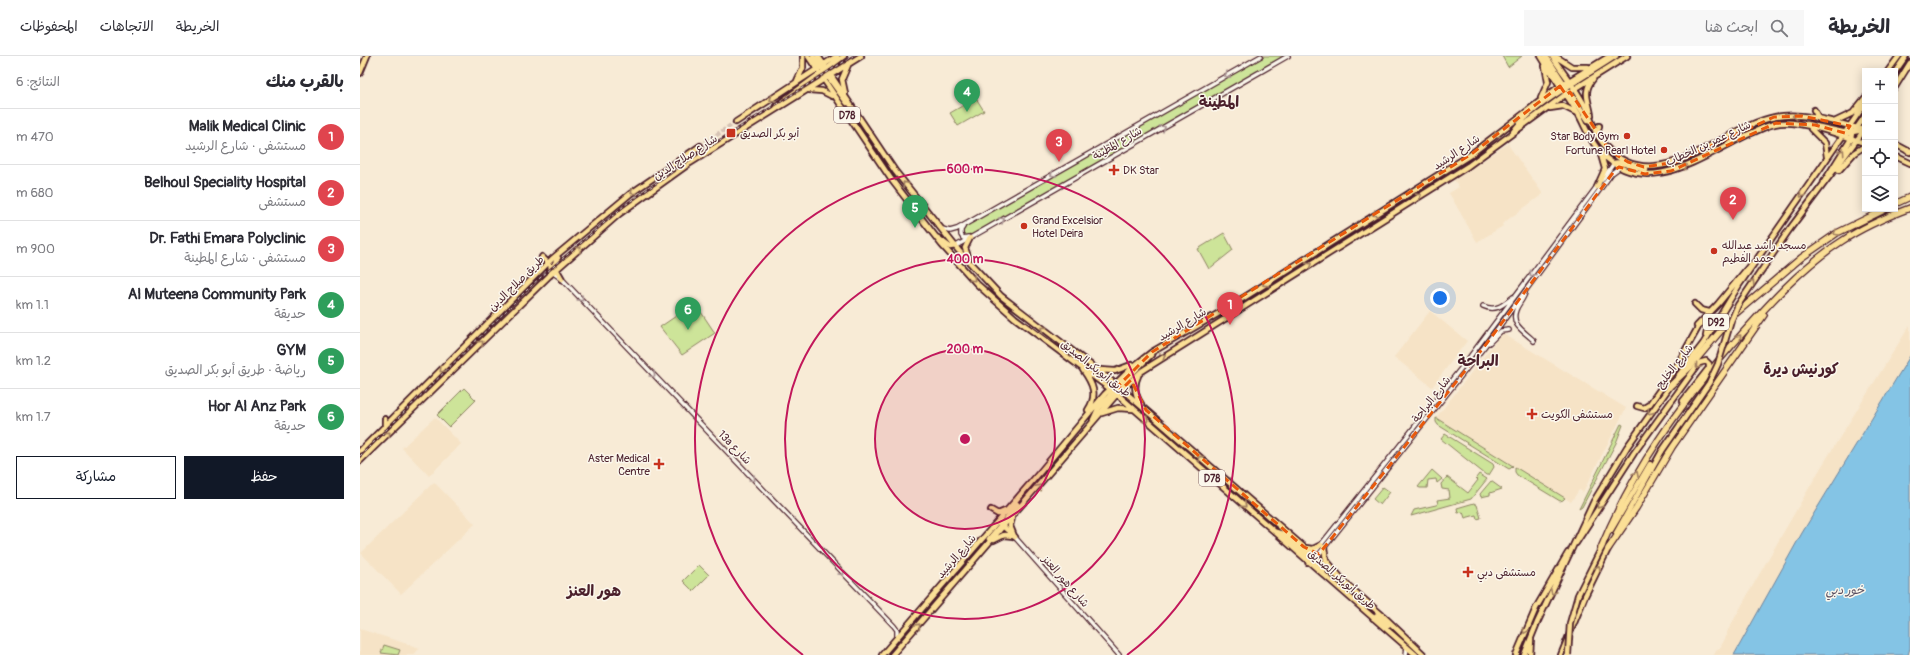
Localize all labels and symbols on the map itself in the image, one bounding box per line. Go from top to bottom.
one-way arrow [1224,71,1231,78]
pin: 4 [954,79,980,112]
district label: المطينة [1199,93,1239,112]
one-way arrow [769,94,776,101]
road number: D78 [834,107,860,123]
one-way arrow [1792,111,1798,120]
street label: شارع عمر بن الخطاب [1664,118,1753,171]
street label: شارع المطينة [1090,124,1145,164]
one-way arrow [1159,125,1166,132]
marker: أبو بكر الصديق [725,127,737,139]
place label: أبو بكر الصديق [740,127,800,141]
pin: 3 [1046,129,1072,162]
place label: Star Body Gym [1550,130,1619,143]
one-way arrow [1493,131,1500,138]
marker: Star Body Gym [1622,131,1632,141]
street label: شارع صلاح الدين [651,132,721,185]
street label: شارع الرشيد [1430,132,1483,175]
place label: Fortune Pearl Hotel [1565,144,1656,157]
marker: Fortune Pearl Hotel [1659,145,1669,155]
one-way arrow [1837,150,1844,157]
text: 600 m [947,162,984,177]
one-way arrow [1680,163,1688,171]
marker: DK Star [1108,164,1120,176]
place label: DK Star [1123,164,1159,177]
one-way arrow [1050,170,1057,177]
one-way arrow [903,182,910,189]
one-way arrow [630,187,637,195]
pin: 2 [1720,187,1746,220]
one-way arrow [1800,190,1807,197]
one-way arrow [1415,193,1422,200]
pin: 5 [902,195,928,228]
one-way arrow [1372,210,1379,217]
place label: Grand Excelsior Hotel Deira [1032,214,1103,240]
one-way arrow [997,218,1005,225]
marker: Grand Excelsior Hotel Deira [1019,221,1029,231]
one-way arrow [1833,229,1840,236]
place label: مسجد راشد عبدالله حمد الفطيم [1722,239,1806,267]
one-way arrow [574,246,581,253]
marker: مسجد راشد عبدالله حمد الفطيم [1709,246,1719,256]
text: 400 m [946,252,984,267]
street label: طريق صلاح الدين [486,253,547,314]
one-way arrow [1305,262,1312,270]
one-way arrow [1530,269,1537,276]
one-way arrow [968,274,976,282]
one-way arrow [1262,279,1269,286]
one-way arrow [1747,280,1754,287]
your location [1430,288,1450,308]
pin: 1 [1217,292,1243,325]
one-way arrow [576,294,584,302]
pin: 6 [675,297,701,330]
street label: شارع الرشيد [1156,305,1210,346]
road number: D92 [1703,314,1729,330]
one-way arrow [1040,326,1047,333]
one-way arrow [1734,334,1742,342]
street label: طريق أبو بكر الصديق [1058,337,1133,400]
one-way arrow [476,340,484,348]
text: 200 m [947,342,984,357]
street label: شارع الخليج [1653,342,1697,392]
district label: البراحة [1457,352,1499,371]
one-way arrow [1159,353,1166,361]
district label: كورنيش ديرة [1763,360,1839,379]
one-way arrow [1695,361,1702,369]
one-way arrow [439,365,447,373]
one-way arrow [648,370,656,378]
street label: شارع البراحة [1409,374,1455,426]
marker: مستشفى الكويت [1526,408,1538,420]
place label: مستشفى الكويت [1541,408,1613,422]
one-way arrow [1648,408,1655,415]
one-way arrow [1141,415,1149,423]
street label: 13a شارع [714,428,754,468]
one-way arrow [383,431,391,439]
centre of rings [958,432,972,446]
place label: Aster Medical Centre [588,452,651,478]
one-way arrow [1198,455,1205,462]
marker: Aster Medical Centre [653,458,665,470]
road number: D78 [1199,470,1225,486]
one-way arrow [1631,471,1638,479]
one-way arrow [748,474,755,482]
one-way arrow [1034,484,1041,492]
one-way arrow [1239,501,1247,508]
one-way arrow [1597,502,1604,509]
street label: شارع الرشيد [934,532,980,582]
street label: طريق أبو بكر الصديق [1305,547,1378,613]
street label: شارع هور العنز [1037,552,1092,611]
one-way arrow [1593,565,1601,572]
marker: مستشفى دبي [1462,566,1474,578]
place label: مستشفى دبي [1477,566,1536,583]
one-way arrow [838,568,845,576]
district label: هور العنز [565,582,621,601]
water label: خور دبي [1826,583,1865,601]
one-way arrow [1550,588,1558,595]
one-way arrow [913,623,920,630]
one-way arrow [1522,627,1530,634]

